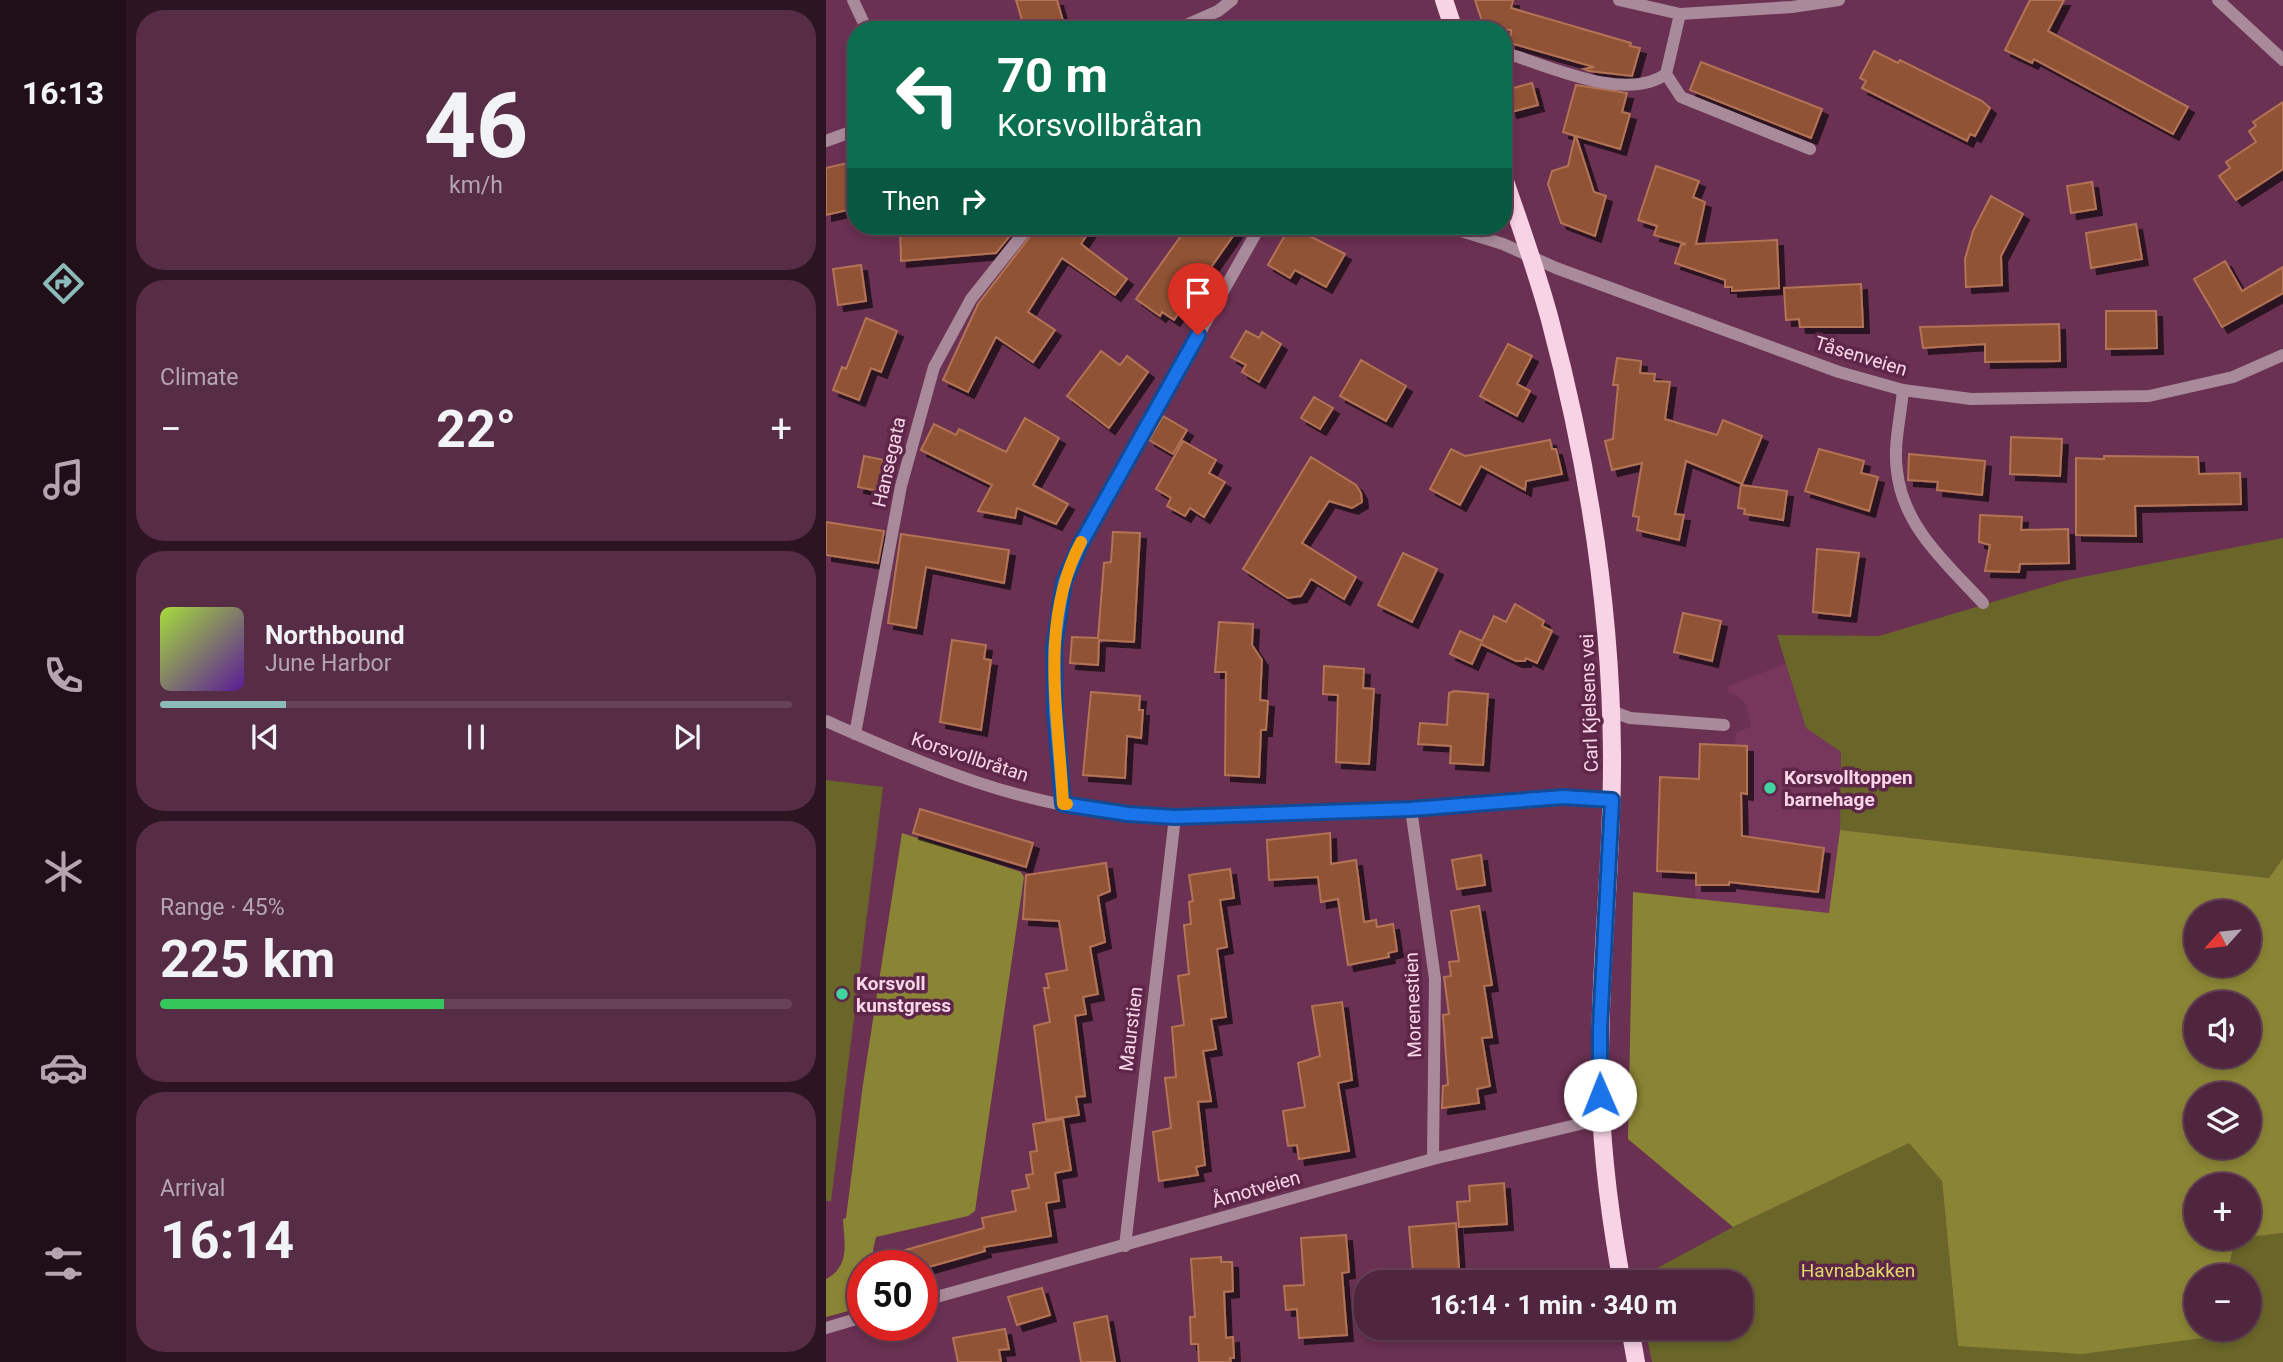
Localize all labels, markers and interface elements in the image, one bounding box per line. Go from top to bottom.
text: 70 m [997,47,1108,104]
icon: left [882,49,973,140]
text: 46 [424,73,528,179]
text: 16:13 [22,74,104,112]
text: Korsvollbråtan [997,106,1202,144]
text: km/h [449,172,503,199]
icon: right [954,182,992,220]
text: Then [882,186,940,216]
icon: directions [39,259,88,308]
pin [1168,263,1228,335]
icon: arrive [1179,274,1217,312]
street label: Tåsenveien [1812,331,1910,381]
text: Climate [160,364,239,391]
text: 22° [436,399,516,460]
text: − [160,407,182,451]
text: + [770,407,792,451]
street label: Hansegata [867,415,911,509]
icon: music [39,455,88,504]
text: Northbound [265,620,405,650]
street label: Carl Kjelsens vei [1575,633,1603,773]
text: June Harbor [265,650,392,677]
icon: phone [39,651,88,700]
icon: previous [246,718,284,756]
icon: pause [457,718,495,756]
icon: next [668,718,706,756]
street label: Korsvollbråtan [908,727,1032,787]
place label: Korsvolltoppen barnehage [1784,766,1913,811]
marker: Korsvolltoppen barnehage [1762,780,1778,796]
icon: climate [39,847,88,896]
text: Range · 45% [160,894,285,921]
north arrow [2184,900,2261,976]
map controls [2184,900,2261,1341]
text: 225 km [160,929,335,990]
street label: Morenestien [1400,952,1426,1058]
place label: Korsvoll kunstgress [856,972,951,1017]
street label: Maurstien [1114,985,1148,1073]
marker: Korsvoll kunstgress [834,986,850,1002]
button: sound [2184,991,2261,1068]
icon: car [39,1043,88,1092]
position arrow [1563,1058,1637,1132]
button: layers [2184,1082,2261,1159]
street label: Åmotveien [1209,1165,1303,1213]
button: + [2184,1173,2261,1250]
text: Arrival [160,1175,225,1202]
text: 16:14 [160,1210,294,1271]
icon: filters [39,1239,88,1288]
speed limit sign: 50 [847,1250,938,1341]
park label: Havnabakken [1801,1259,1915,1282]
button: − [2184,1264,2261,1341]
text: 16:14 · 1 min · 340 m [1430,1290,1677,1320]

